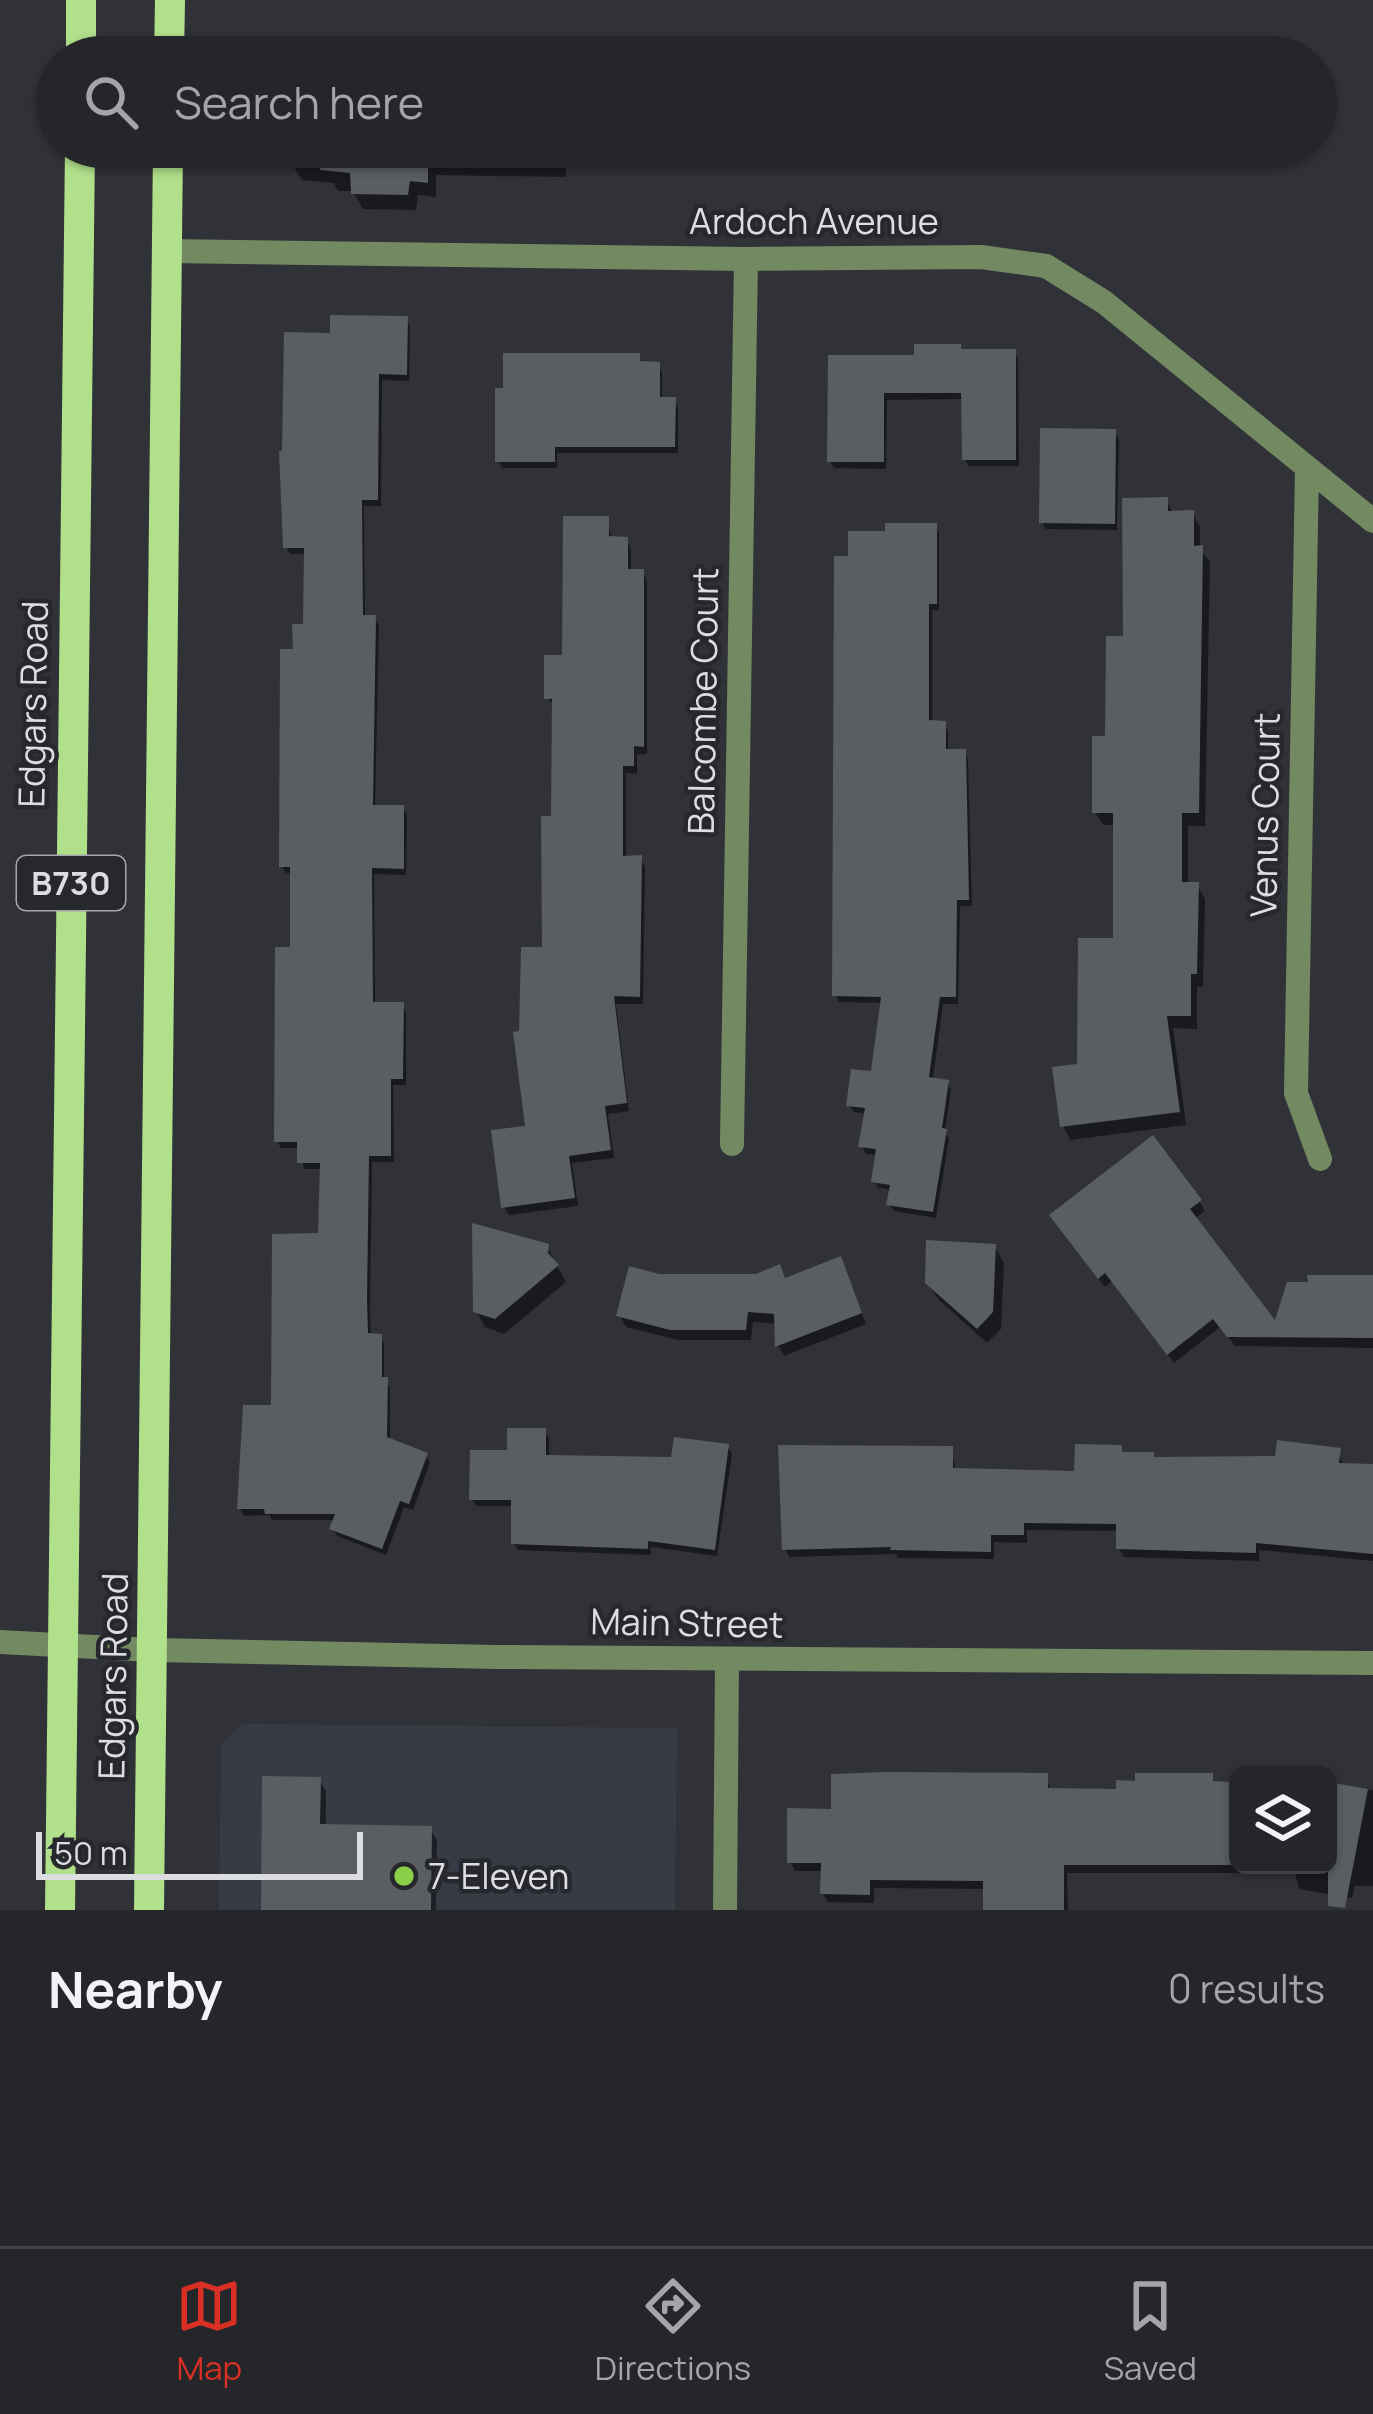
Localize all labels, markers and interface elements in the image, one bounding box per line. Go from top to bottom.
search box [36,36,1337,168]
icon: search [78,69,144,135]
text: Search here [174,71,424,133]
street label: Ardoch Avenue [689,196,939,245]
street label: Balcombe Court [676,567,729,835]
street label: Edgars Road [6,600,59,808]
street label: Venus Court [1238,712,1291,918]
road number: B730 [17,856,125,910]
street label: Edgars Road [86,1572,139,1780]
street label: Main Street [590,1596,784,1649]
map controls [1229,1766,1337,1874]
button: layers [1229,1766,1337,1874]
scale bar [36,1826,363,1879]
text: 50 m [54,1830,128,1875]
place label: 7-Eleven [428,1851,569,1900]
marker: 7-Eleven [391,1863,417,1889]
text: Nearby [48,1954,223,2023]
text: 0 results [1168,1961,1325,2015]
tab: Map [176,2273,242,2390]
tab: Directions [595,2273,751,2390]
tab: Saved [1104,2273,1197,2390]

